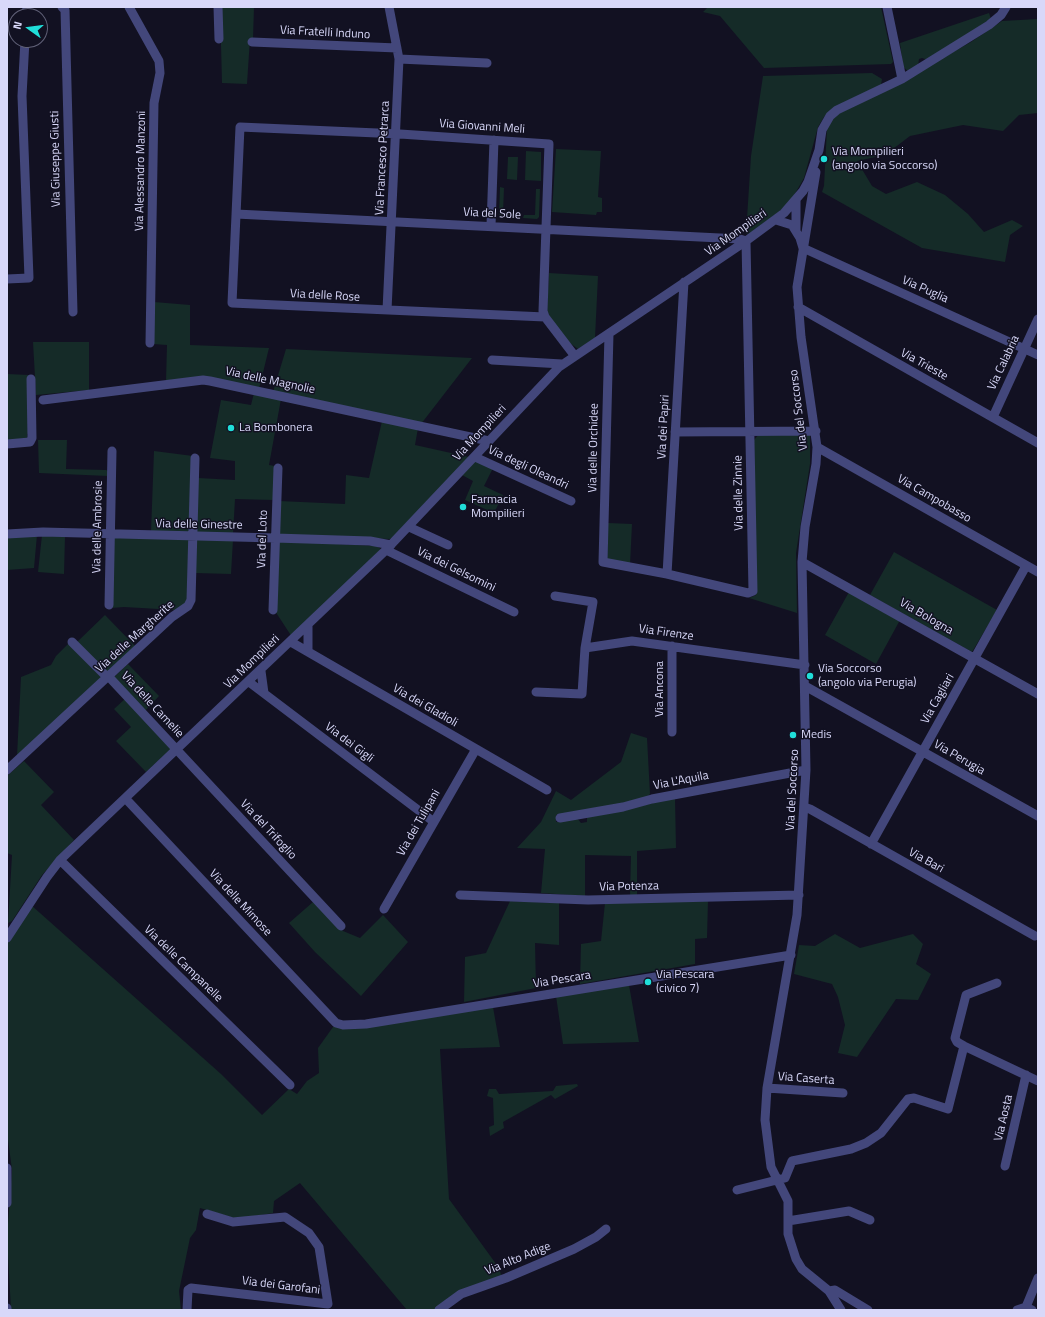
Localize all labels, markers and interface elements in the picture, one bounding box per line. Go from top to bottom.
north arrow [8,8,48,48]
text: N [9,20,26,31]
street label: Via Fratelli Induno [279,23,371,43]
street label: Via Francesco Petrarca [373,100,393,216]
street label: Via Giuseppe Giusti [48,111,64,207]
street label: Via Alessandro Manzoni [133,111,149,231]
street label: Via Giovanni Meli [439,117,525,137]
place label: Via Mompilieri (angolo via Soccorso) [832,145,937,173]
marker: Via Mompilieri (angolo via Soccorso) [819,154,829,164]
street label: Via del Sole [463,205,521,223]
street label: Via Mompilieri [702,206,770,260]
street label: Via Puglia [900,273,950,307]
street label: Via delle Rose [290,287,360,305]
street label: Via Calabria [985,333,1023,393]
street label: Via Trieste [898,346,950,384]
street label: Via delle Magnolie [224,364,316,398]
street label: Via del Soccorso [787,369,811,451]
street label: Via dei Papiri [655,394,673,460]
street label: Via Mompilieri [450,402,510,464]
street label: Via delle Orchidee [586,403,602,493]
place label: La Bombonera [239,421,312,435]
marker: La Bombonera [226,423,236,433]
street label: Via degli Oleandri [485,443,571,493]
street label: Via delle Zinnie [731,455,747,531]
street label: Via Campobasso [894,472,974,526]
street label: Via delle Ambrosie [90,480,106,574]
place label: Farmacia Mompilieri [471,493,525,521]
marker: Farmacia Mompilieri [458,502,468,512]
street label: Via del Loto [255,509,271,569]
street label: Via delle Ginestre [155,517,243,533]
street label: Via dei Gelsomini [414,545,498,595]
street label: Via Bologna [897,596,955,638]
street label: Via delle Margherite [93,598,177,676]
street label: Via Firenze [638,622,694,644]
street label: Via Mompilieri [221,632,283,692]
street label: Via Ancona [653,661,667,717]
place label: Via Soccorso (angolo via Perugia) [818,662,916,690]
street label: Via delle Camelie [118,669,186,741]
marker: Via Soccorso (angolo via Perugia) [805,671,815,681]
street label: Via Cagliari [918,671,958,727]
street label: Via dei Gladioli [390,682,460,730]
street label: Via dei Gigli [322,720,376,766]
place label: Medis [801,728,832,742]
marker: Medis [788,730,798,740]
street label: Via Perugia [931,738,987,778]
street label: Via del Soccorso [784,749,802,831]
street label: Via L'Aquila [652,769,710,793]
street label: Via dei Tulipani [394,787,444,859]
street label: Via del Trifoglio [237,797,299,863]
street label: Via Bari [906,845,946,877]
street label: Via delle Mimose [206,867,274,939]
street label: Via Potenza [599,879,659,895]
street label: Via delle Campanelle [141,923,225,1005]
street label: Via Pescara [532,968,592,992]
place label: Via Pescara (civico 7) [656,968,714,996]
marker: Via Pescara (civico 7) [643,977,653,987]
street label: Via Caserta [777,1070,835,1088]
street label: Via Aosta [992,1093,1016,1143]
street label: Via Alto Adige [483,1239,553,1279]
street label: Via dei Garofani [241,1274,321,1298]

